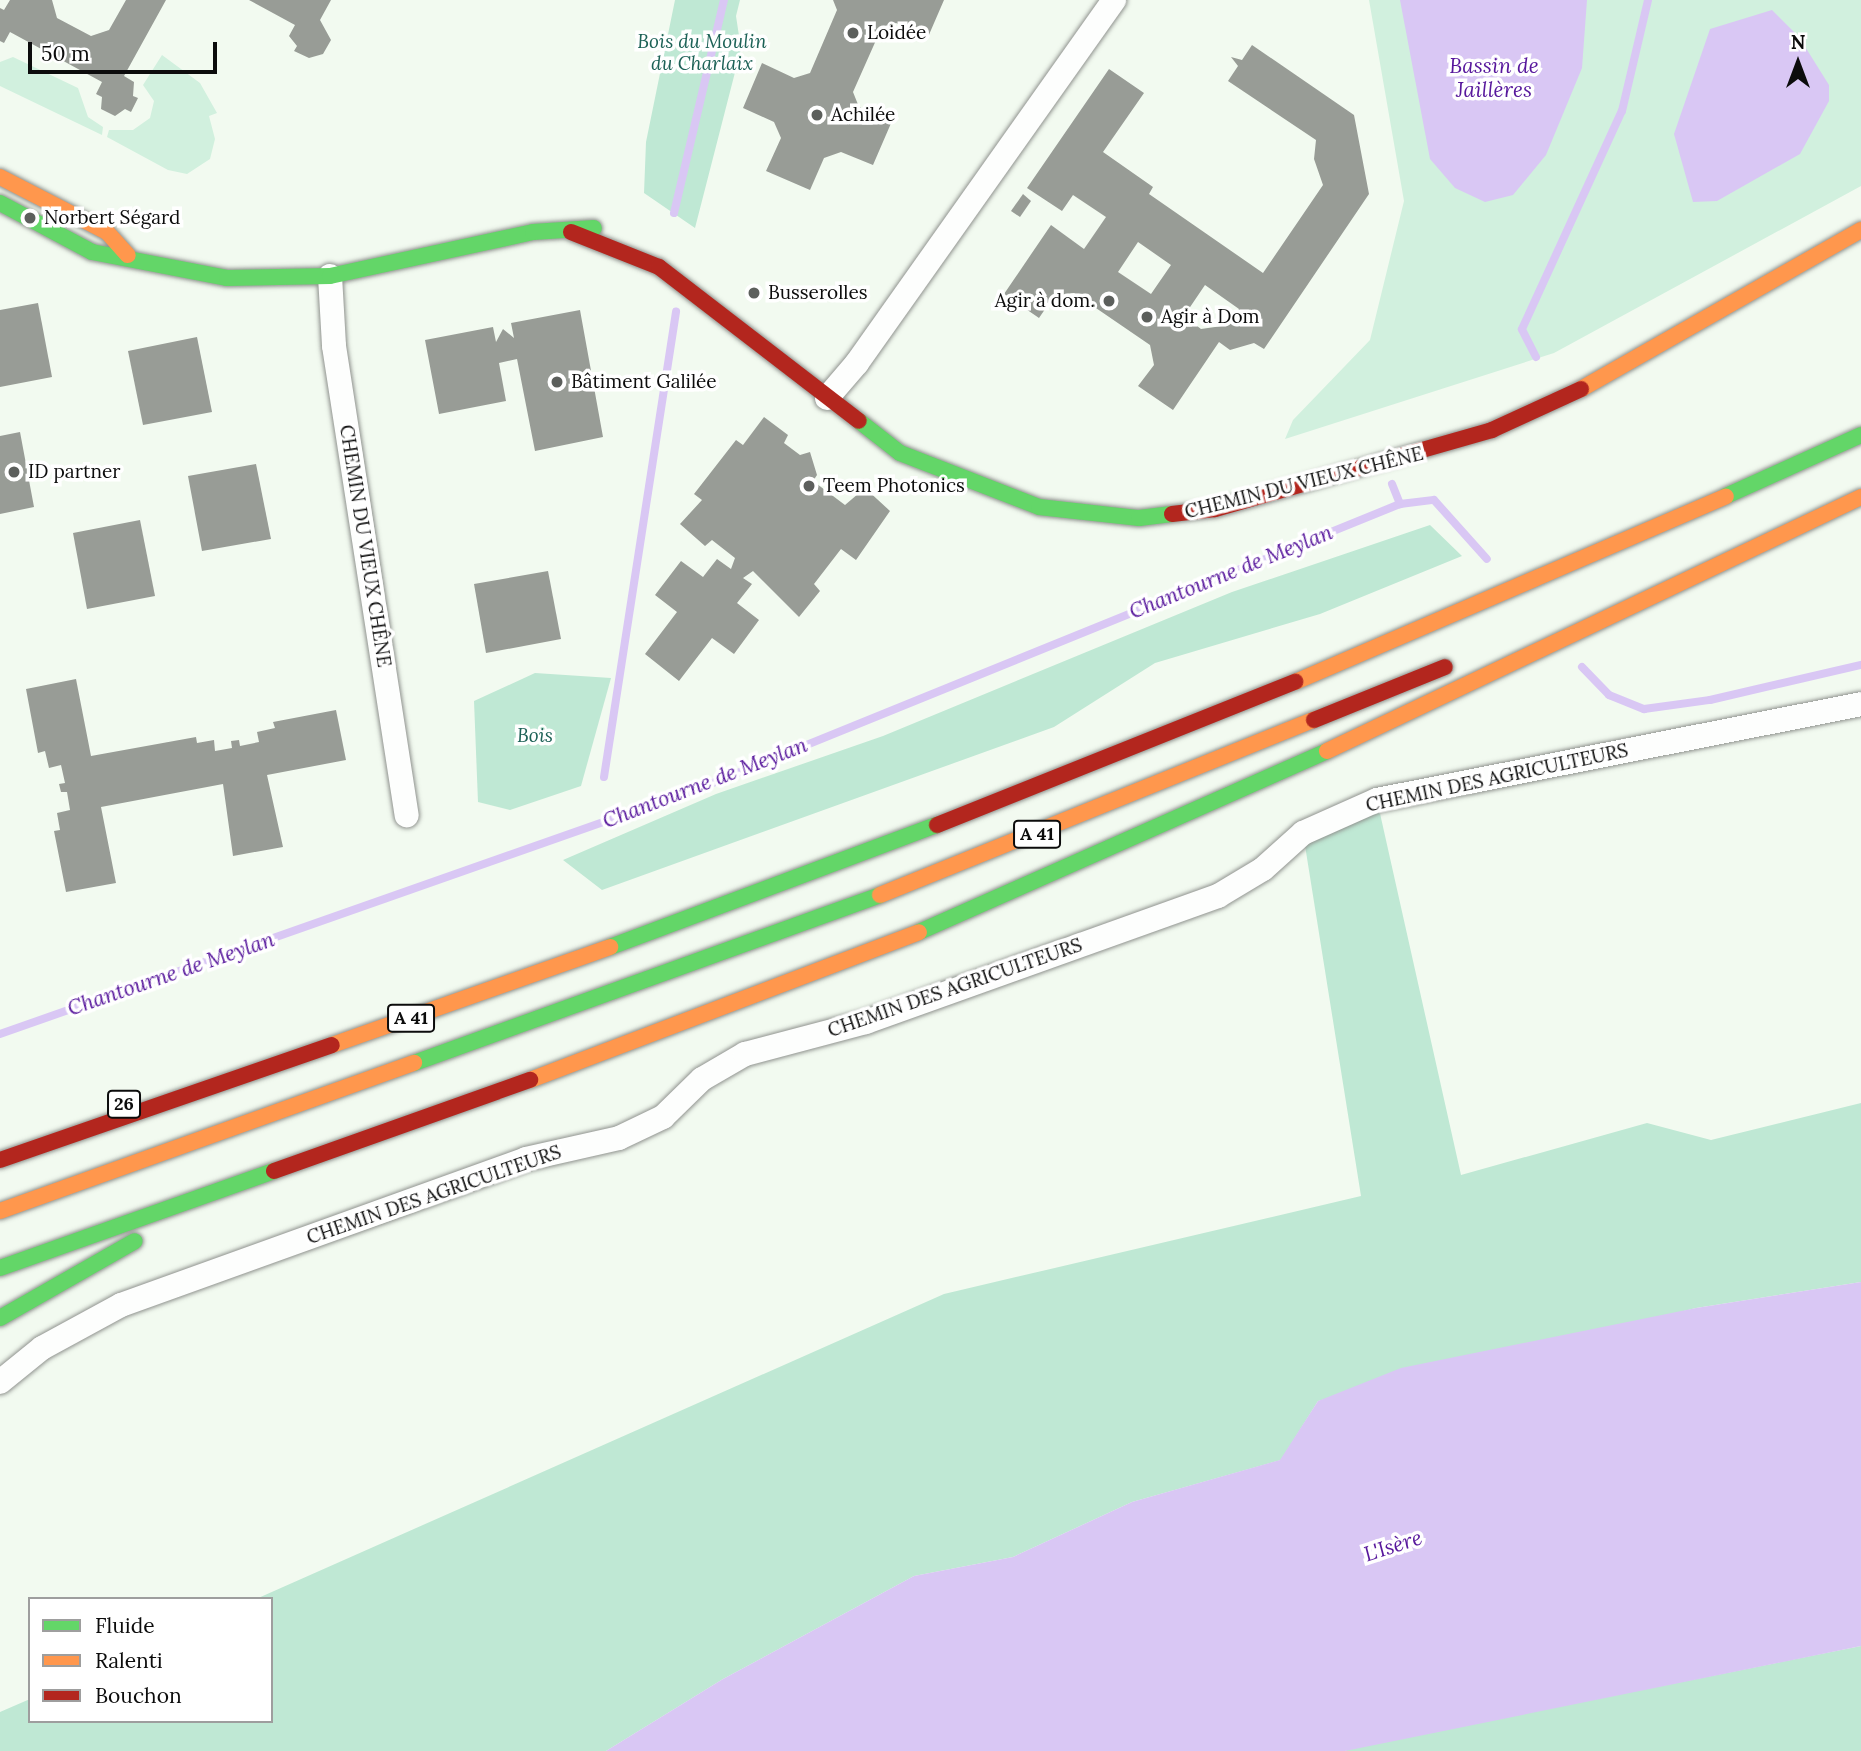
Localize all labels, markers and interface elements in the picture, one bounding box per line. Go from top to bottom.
place label: Loidée [867,22,926,44]
marker: Loidée [845,25,861,41]
scale bar [32,28,220,72]
north arrow [1763,28,1833,98]
text: N [1791,30,1805,54]
park label: Bois du Moulin du Charlaix [637,31,767,75]
text: 50 m [41,40,90,67]
water label: Bassin de Jaillères [1449,53,1539,103]
place label: Achilée [831,104,895,126]
marker: Achilée [809,107,825,123]
place label: Norbert Ségard [44,207,180,229]
marker: Norbert Ségard [22,210,38,226]
place label: Busserolles [768,282,868,304]
marker: Busserolles [746,285,762,301]
place label: Agir à dom. [995,290,1095,312]
marker: Agir à dom. [1101,293,1117,309]
place label: Agir à Dom [1161,306,1259,328]
marker: Agir à Dom [1139,309,1155,325]
place label: Bâtiment Galilée [571,371,717,393]
marker: Bâtiment Galilée [549,374,565,390]
street label: CHEMIN DU VIEUX CHÊNE [335,423,395,669]
street label: CHEMIN DU VIEUX CHÊNE [1182,442,1426,524]
place label: ID partner [28,461,120,483]
marker: ID partner [6,464,22,480]
place label: Teem Photonics [823,475,965,497]
marker: Teem Photonics [801,478,817,494]
water label: Chantourne de Meylan [1126,520,1336,624]
park label: Bois [517,725,553,747]
water label: Chantourne de Meylan [599,732,811,834]
street label: CHEMIN DES AGRICULTEURS [1364,739,1630,817]
road number: A 41 [1012,820,1062,848]
water label: Chantourne de Meylan [64,927,278,1021]
street label: CHEMIN DES AGRICULTEURS [825,934,1085,1042]
road number: A 41 [386,1003,436,1032]
road number: 26 [106,1090,142,1119]
street label: CHEMIN DES AGRICULTEURS [304,1141,564,1249]
water label: L'Isère [1361,1525,1425,1567]
legend [28,1597,273,1723]
text: Fluide [95,1612,155,1639]
text: Ralenti [95,1647,163,1674]
text: Bouchon [95,1682,182,1709]

